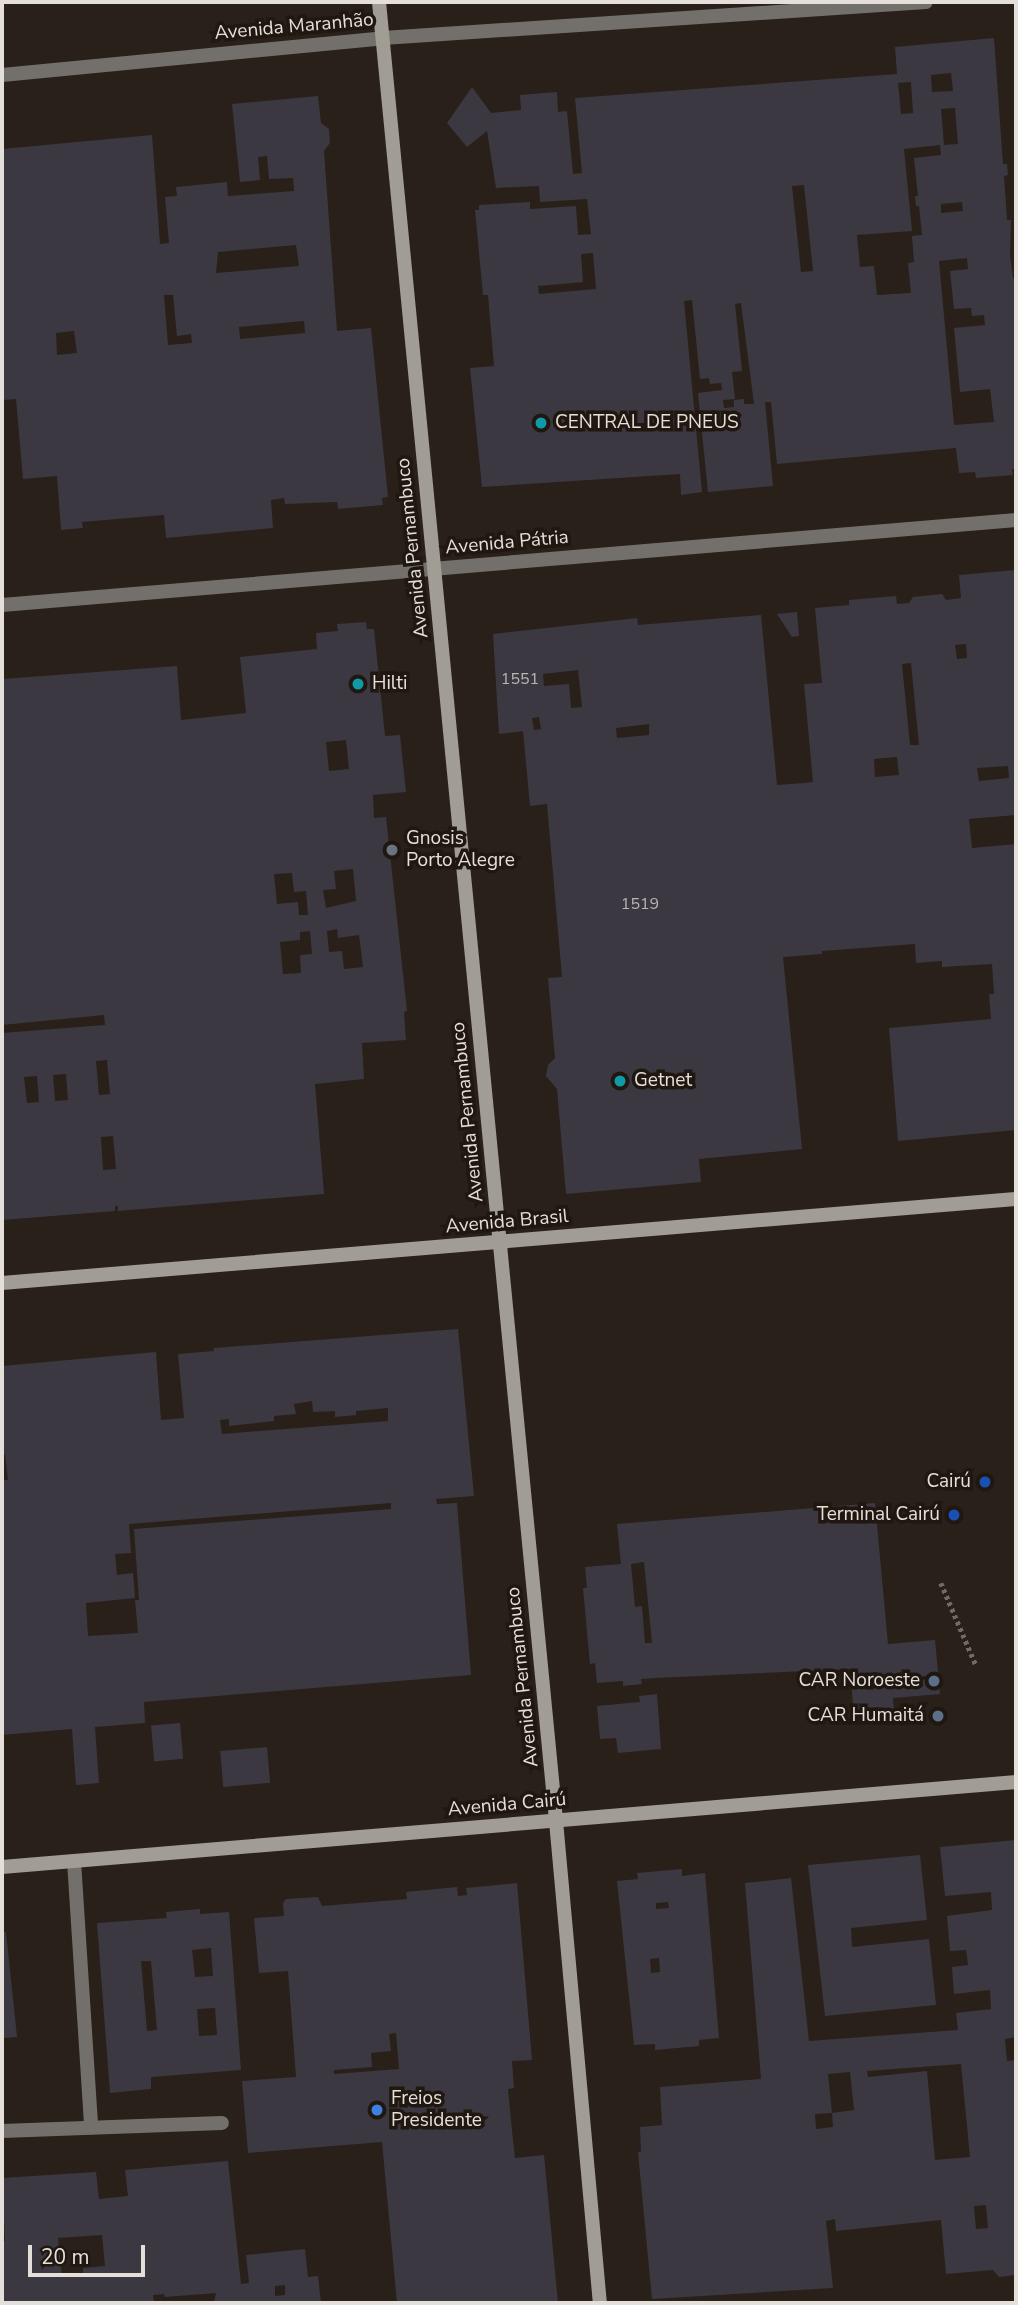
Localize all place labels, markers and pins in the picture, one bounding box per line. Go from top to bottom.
place label: CENTRAL DE PNEUS [555,412,739,434]
marker: CENTRAL DE PNEUS [533,415,549,431]
place label: Hilti [372,673,407,695]
marker: Hilti [350,676,366,692]
place label: Gnosis Porto Alegre [406,828,515,872]
marker: Gnosis Porto Alegre [384,842,400,858]
place label: Getnet [634,1070,692,1092]
marker: Getnet [612,1073,628,1089]
place label: Cairú [927,1471,971,1493]
marker: Cairú [977,1474,993,1490]
place label: Terminal Cairú [817,1504,940,1526]
marker: Terminal Cairú [946,1507,962,1523]
place label: CAR Noroeste [798,1670,920,1692]
marker: CAR Noroeste [926,1673,942,1689]
place label: CAR Humaitá [808,1705,924,1727]
marker: CAR Humaitá [930,1708,946,1724]
place label: Freios Presidente [391,2088,482,2132]
marker: Freios Presidente [369,2102,385,2118]

